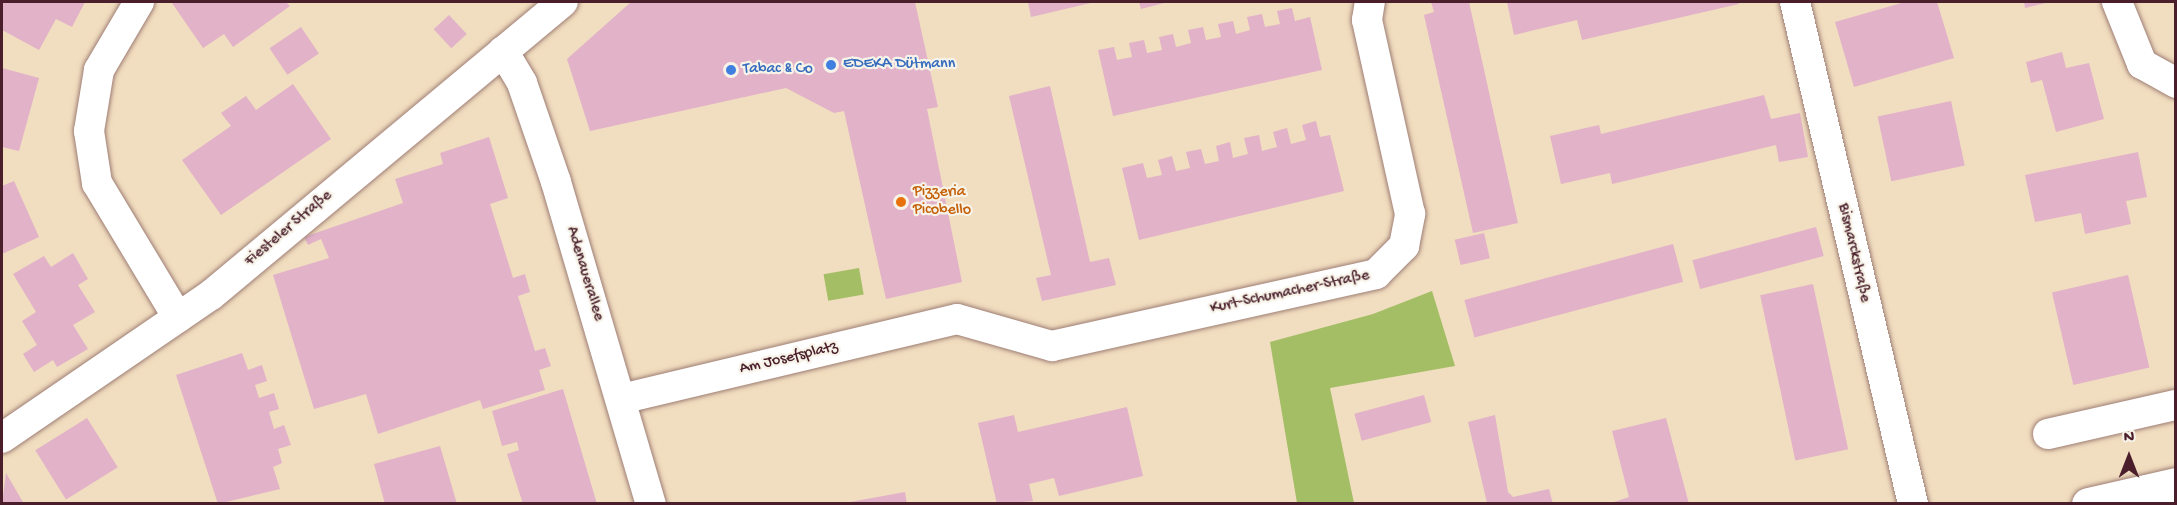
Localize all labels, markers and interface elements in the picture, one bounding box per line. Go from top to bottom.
place label: EDEKA Dütmann [843,55,955,75]
marker: EDEKA Dütmann [824,58,838,72]
place label: Tabac & Co [743,60,813,80]
marker: Tabac & Co [724,63,738,77]
place label: Pizzeria Picobello [913,183,971,221]
street label: Fiesteler Straße [241,187,337,271]
marker: Pizzeria Picobello [894,195,908,209]
street label: Bismarckstraße [1832,202,1874,304]
street label: Adenauerallee [561,225,607,323]
street label: Kurt-Schumacher-Straße [1209,267,1371,319]
street label: Am Josefsplatz [738,338,840,380]
north arrow [2099,427,2159,487]
text: N [2124,429,2134,448]

